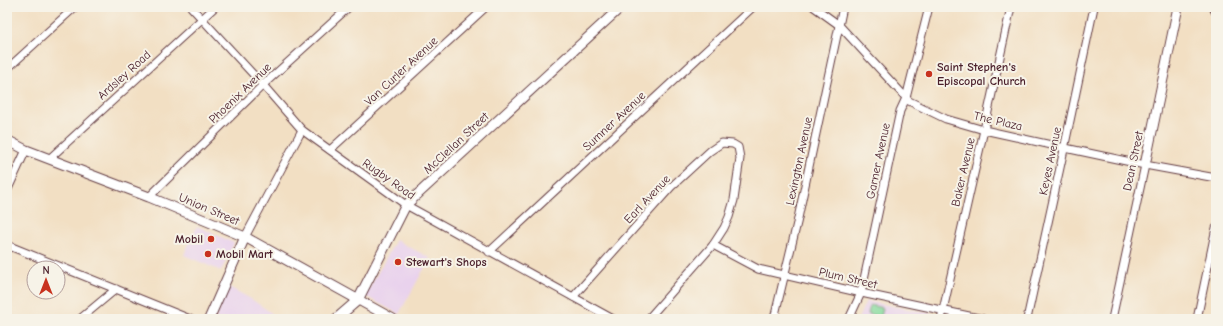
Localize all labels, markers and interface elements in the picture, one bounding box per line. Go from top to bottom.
street label: Van Curler Avenue [362,34,440,108]
street label: Ardsley Road [95,47,153,103]
street label: Phoenix Avenue [206,60,274,126]
place label: Saint Stephen's Episcopal Church [937,60,1026,88]
marker: Saint Stephen's Episcopal Church [924,69,934,79]
street label: Sumner Avenue [580,88,648,154]
street label: McClellan Street [421,109,492,177]
street label: The Plaza [972,109,1024,133]
street label: Lexington Avenue [783,116,815,206]
street label: Garner Avenue [863,122,893,200]
street label: Keyes Avenue [1036,126,1064,196]
street label: Dean Street [1120,129,1146,192]
street label: Baker Avenue [948,136,978,208]
street label: Rugby Road [360,156,418,202]
street label: Earl Avenue [621,172,673,226]
street label: Union Street [176,190,242,228]
place label: Mobil [175,232,203,246]
marker: Mobil [206,234,216,244]
place label: Mobil Mart [216,247,274,261]
marker: Mobil Mart [203,249,213,259]
place label: Stewart's Shops [406,255,487,269]
marker: Stewart's Shops [393,257,403,267]
north arrow [26,260,66,300]
text: N [42,264,50,277]
street label: Plum Street [817,264,879,292]

